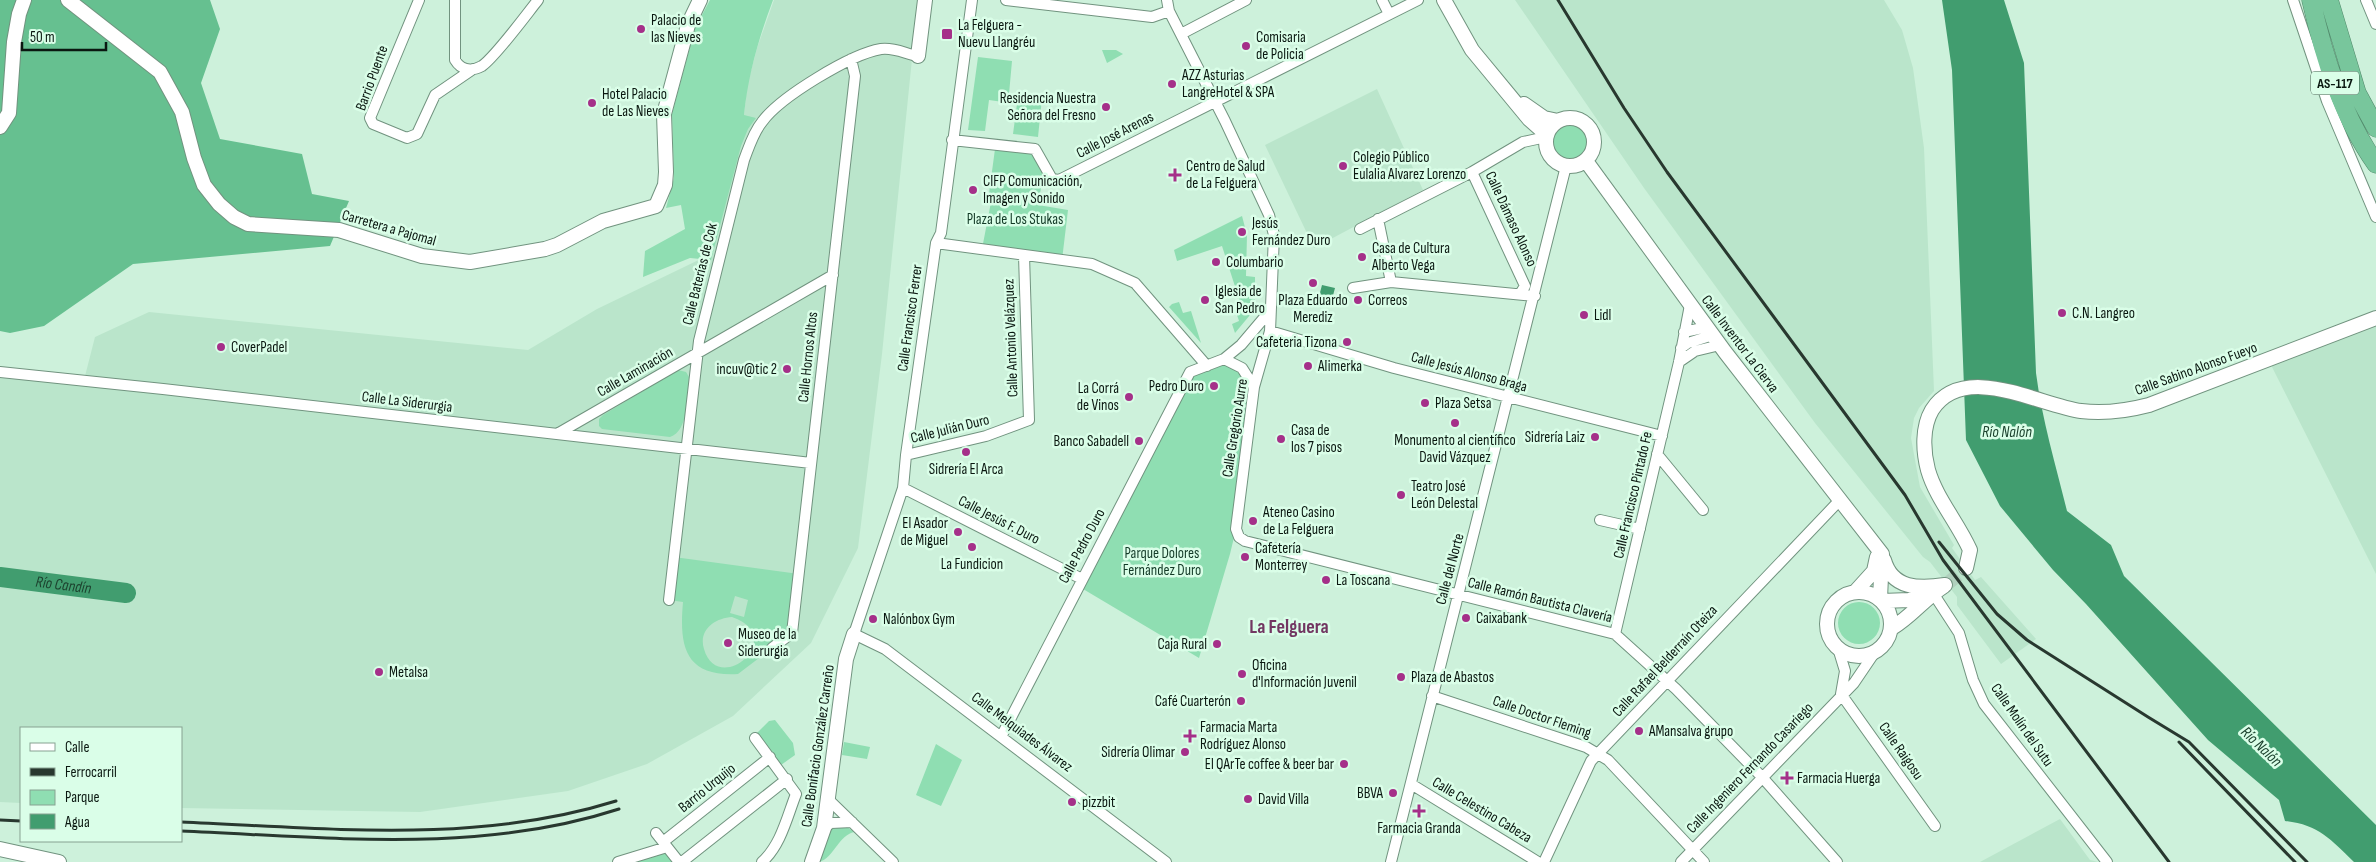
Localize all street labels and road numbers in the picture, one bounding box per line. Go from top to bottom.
street label: Barrio Puente [351,43,393,113]
road number: AS-117 [2311,72,2359,95]
street label: Calle José Arenas [1073,107,1157,163]
street label: Calle Dámaso Alonso [1481,168,1541,270]
street label: Carretera a Pajomal [340,205,438,251]
street label: Calle Baterías de Cok [678,221,722,327]
street label: Calle Francisco Ferrer [893,263,927,373]
street label: Calle Antonio Velázquez [999,278,1023,398]
street label: Calle Inventor La Cierva [1697,291,1783,397]
street label: Calle Hornos Altos [794,311,822,403]
street label: Calle Sabino Alonso Fueyo [2132,338,2260,400]
street label: Calle Laminación [594,343,676,401]
street label: Calle Jesús Alonso Braga [1409,347,1529,397]
street label: Calle Gregorio Aurre [1218,377,1252,479]
street label: Calle La Siderurgia [361,387,454,417]
street label: Calle Julián Duro [909,410,991,448]
street label: Calle Francisco Pintado Fe [1609,430,1657,560]
street label: Calle Jesús F. Duro [955,491,1043,549]
street label: Calle Pedro Duro [1054,505,1110,587]
street label: Calle del Norte [1431,531,1469,607]
street label: Calle Ramón Bautista Clavería [1466,573,1615,627]
street label: Calle Rafael Belderraín Oteiza [1608,601,1722,721]
street label: Calle Bonifacio González Carreño [797,663,839,829]
street label: Calle Molín del Sutu [1986,680,2058,770]
street label: Calle Melquiades Álvarez [968,688,1077,777]
street label: Calle Doctor Fleming [1490,691,1594,743]
street label: Calle Ingeniero Fernando Casariego [1683,699,1817,837]
street label: Calle Raigosu [1874,719,1928,783]
street label: Barrio Urquijo [675,759,739,817]
street label: Calle Celestino Cabeza [1429,773,1535,847]

